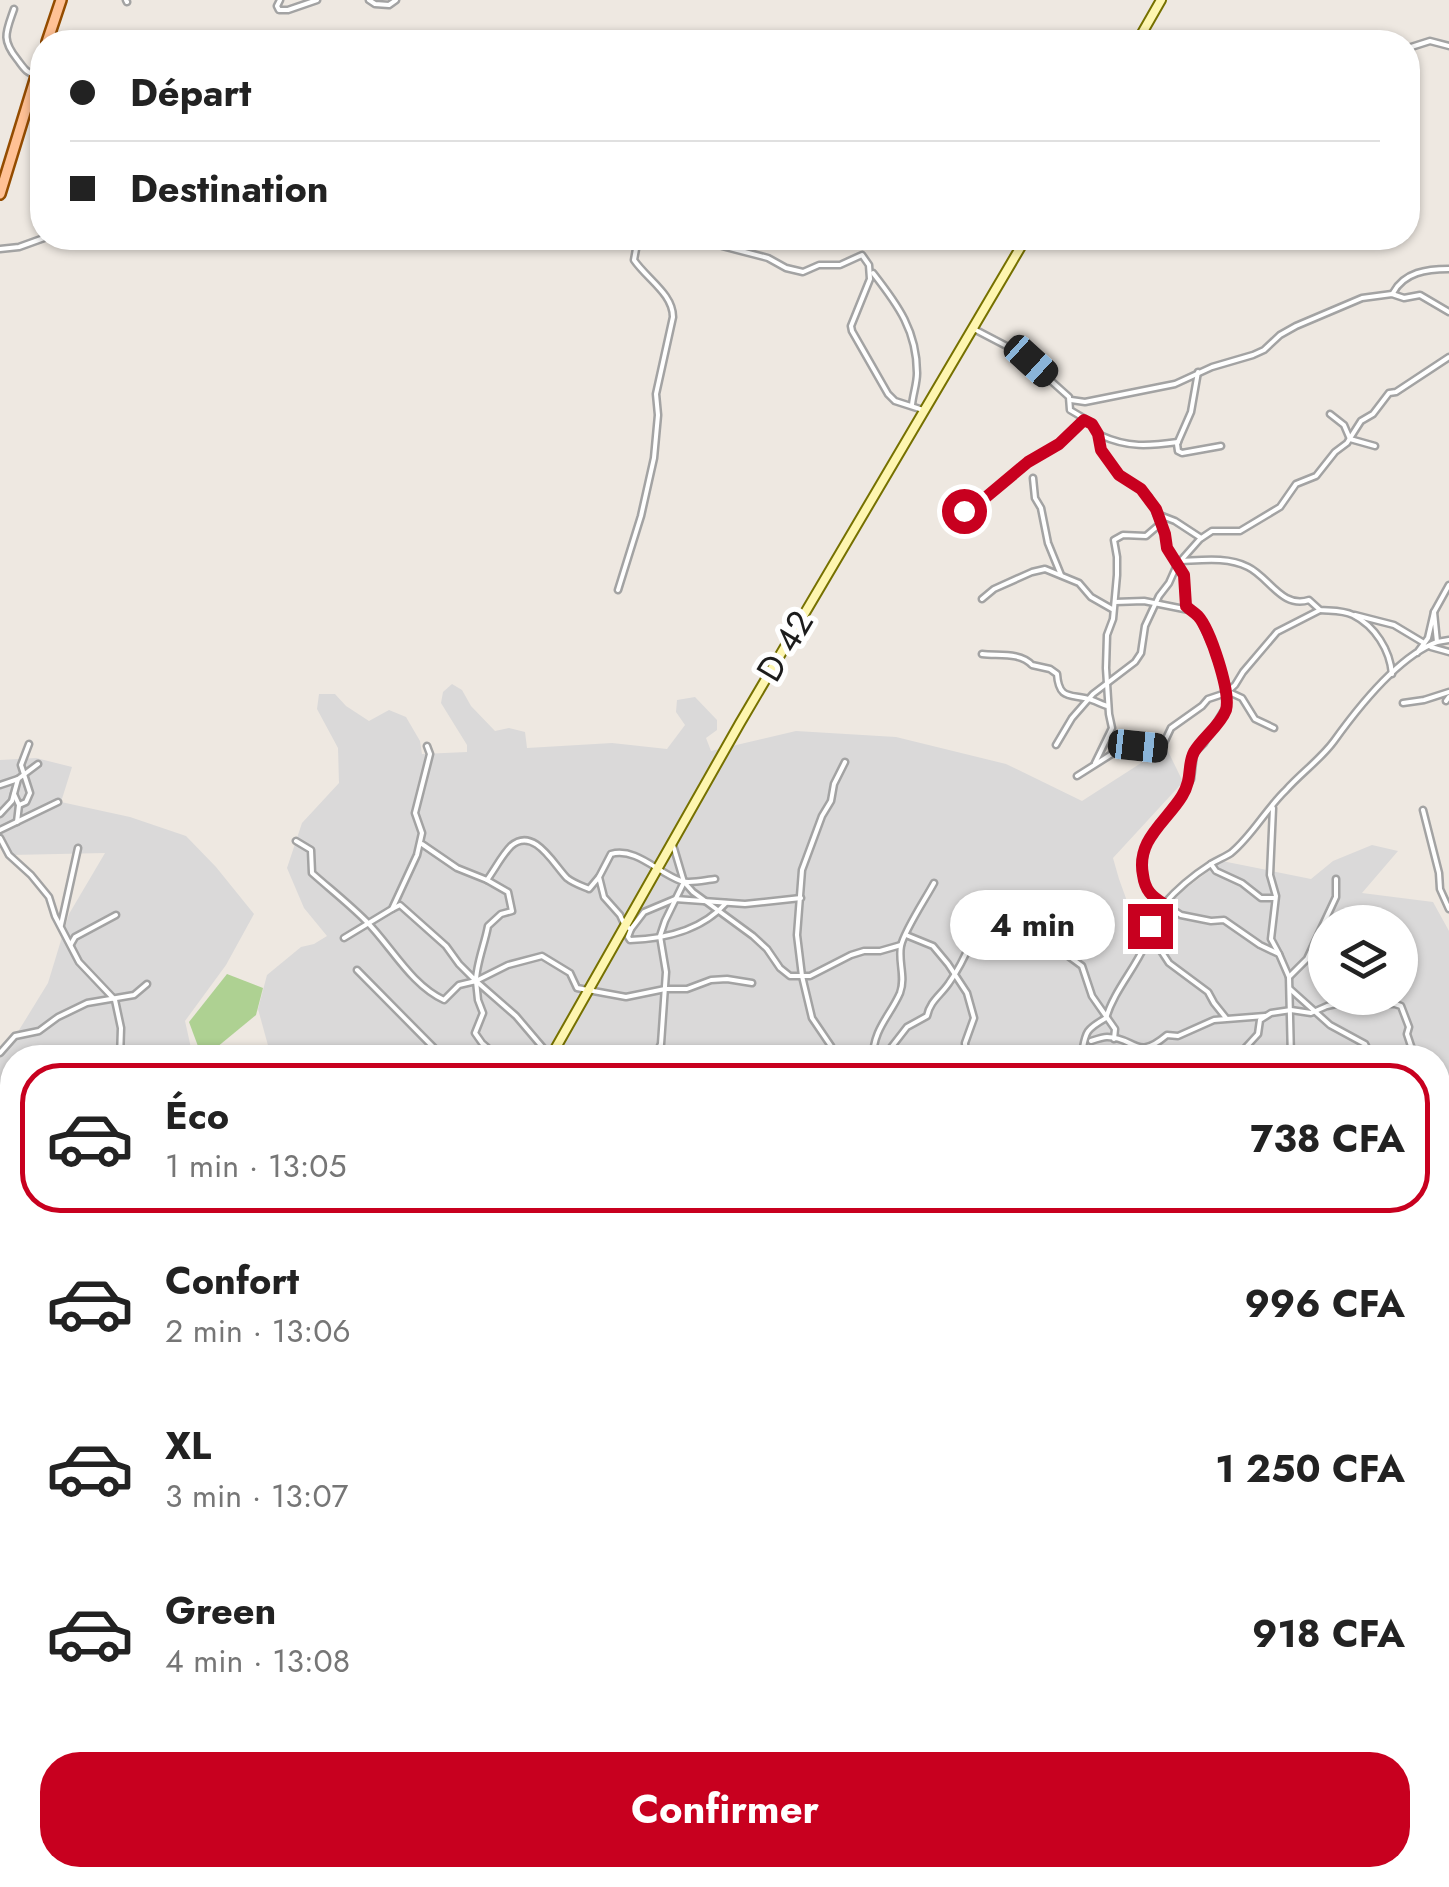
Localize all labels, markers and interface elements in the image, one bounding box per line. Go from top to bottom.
text: Départ [130,65,251,120]
text: Destination [130,161,329,216]
car [999,330,1063,392]
route start [942,489,987,534]
street label: D 42 [744,601,826,691]
car [1107,728,1169,764]
callout: 4 min [950,891,1115,961]
text: 4 min [990,902,1075,948]
route end [1128,904,1173,949]
map controls [1308,905,1418,1015]
button: layers [1308,905,1418,1015]
text: Éco [165,1088,229,1143]
icon: car [45,1093,135,1183]
text: 738 CFA [1250,1111,1405,1166]
text: 1 min · 13:05 [165,1143,347,1189]
text: Confort [165,1253,299,1308]
icon: car [45,1258,135,1348]
text: 996 CFA [1244,1276,1405,1331]
text: 2 min · 13:06 [165,1308,351,1354]
text: XL [165,1418,211,1473]
icon: car [45,1423,135,1513]
text: 1 250 CFA [1215,1441,1405,1496]
text: 3 min · 13:07 [165,1473,348,1519]
text: Green [165,1583,276,1638]
icon: car [45,1588,135,1678]
text: 918 CFA [1252,1606,1405,1661]
text: 4 min · 13:08 [165,1638,350,1684]
button: Confirmer [40,1752,1410,1867]

